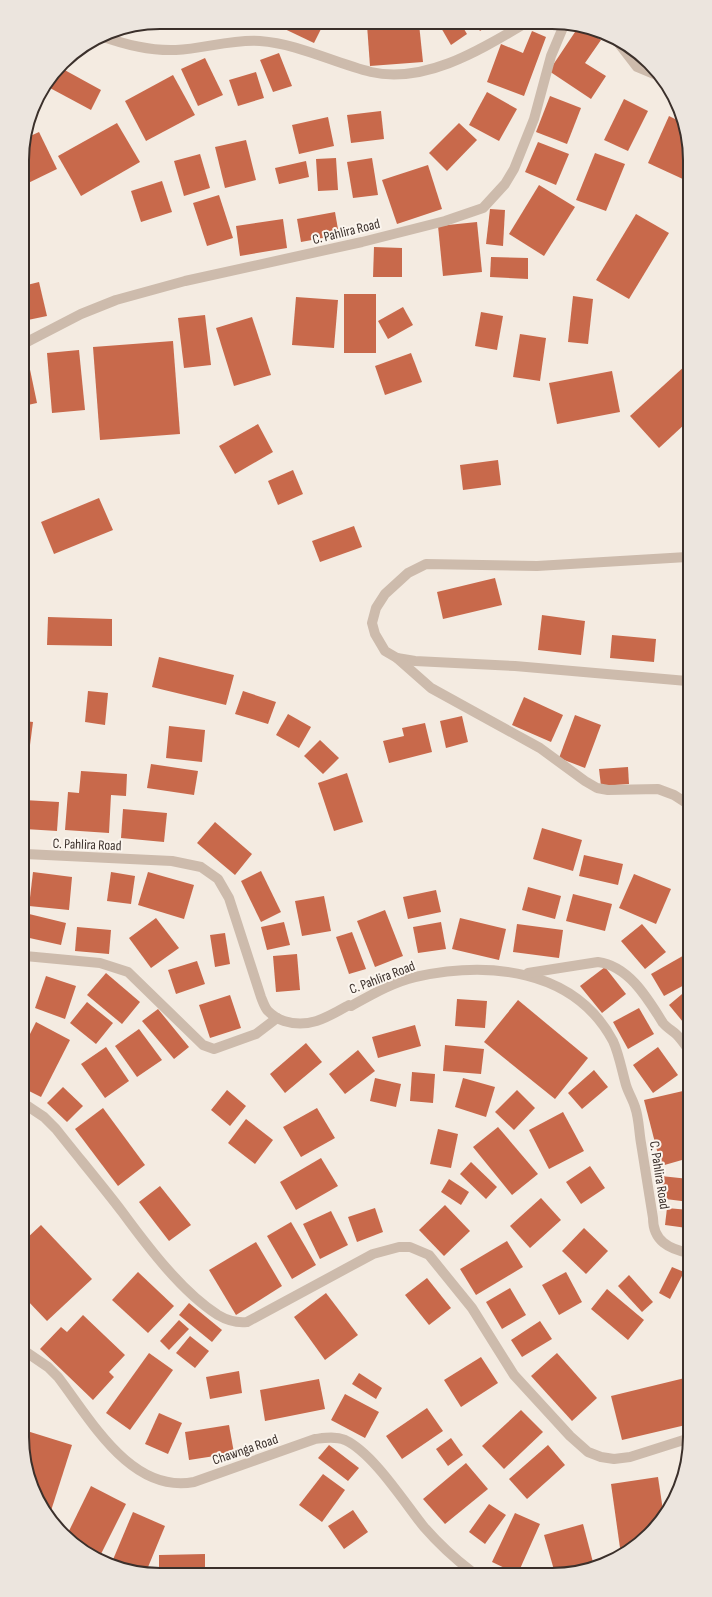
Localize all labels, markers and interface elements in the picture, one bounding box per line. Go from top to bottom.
street label: C. Pahlira Road [311,215,382,248]
street label: C. Pahlira Road [52,835,122,854]
street label: C. Pahlira Road [347,957,418,998]
street label: C. Pahlira Road [646,1140,673,1211]
street label: Chawnga Road [210,1430,280,1469]

